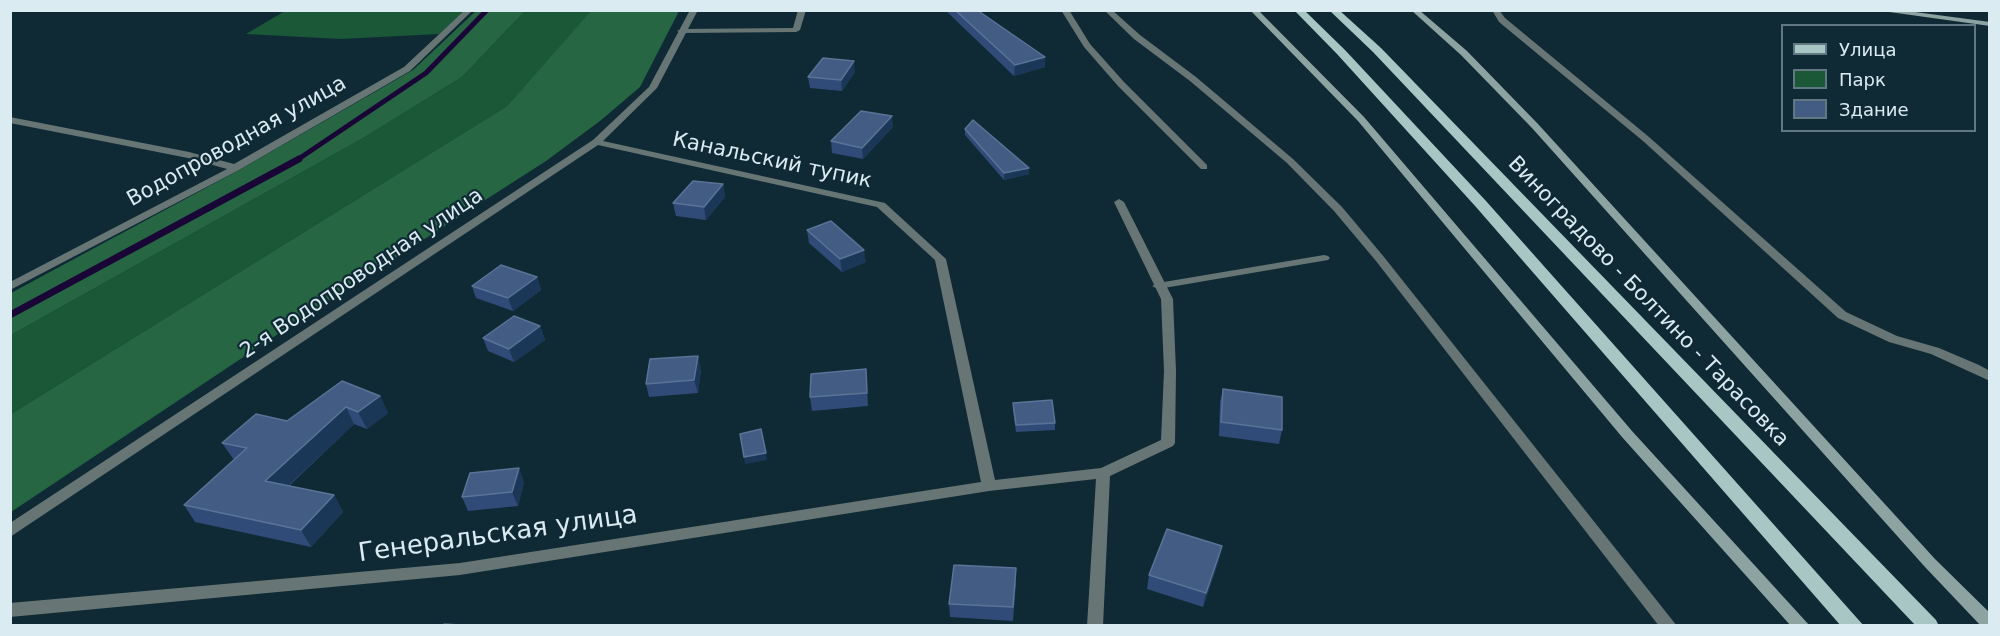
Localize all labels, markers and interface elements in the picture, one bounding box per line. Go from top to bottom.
legend [1781,24,1976,132]
text: Улица [1839,39,1896,60]
text: Парк [1839,69,1886,90]
street label: Водопроводная улица [123,71,351,213]
text: Здание [1839,99,1909,120]
street label: Канальский тупик [670,128,874,194]
street label: Виноградово - Болтино - Тарасовка [1502,152,1794,452]
street label: 2-я Водопроводная улица [236,183,488,365]
street label: Генеральская улица [356,500,640,570]

